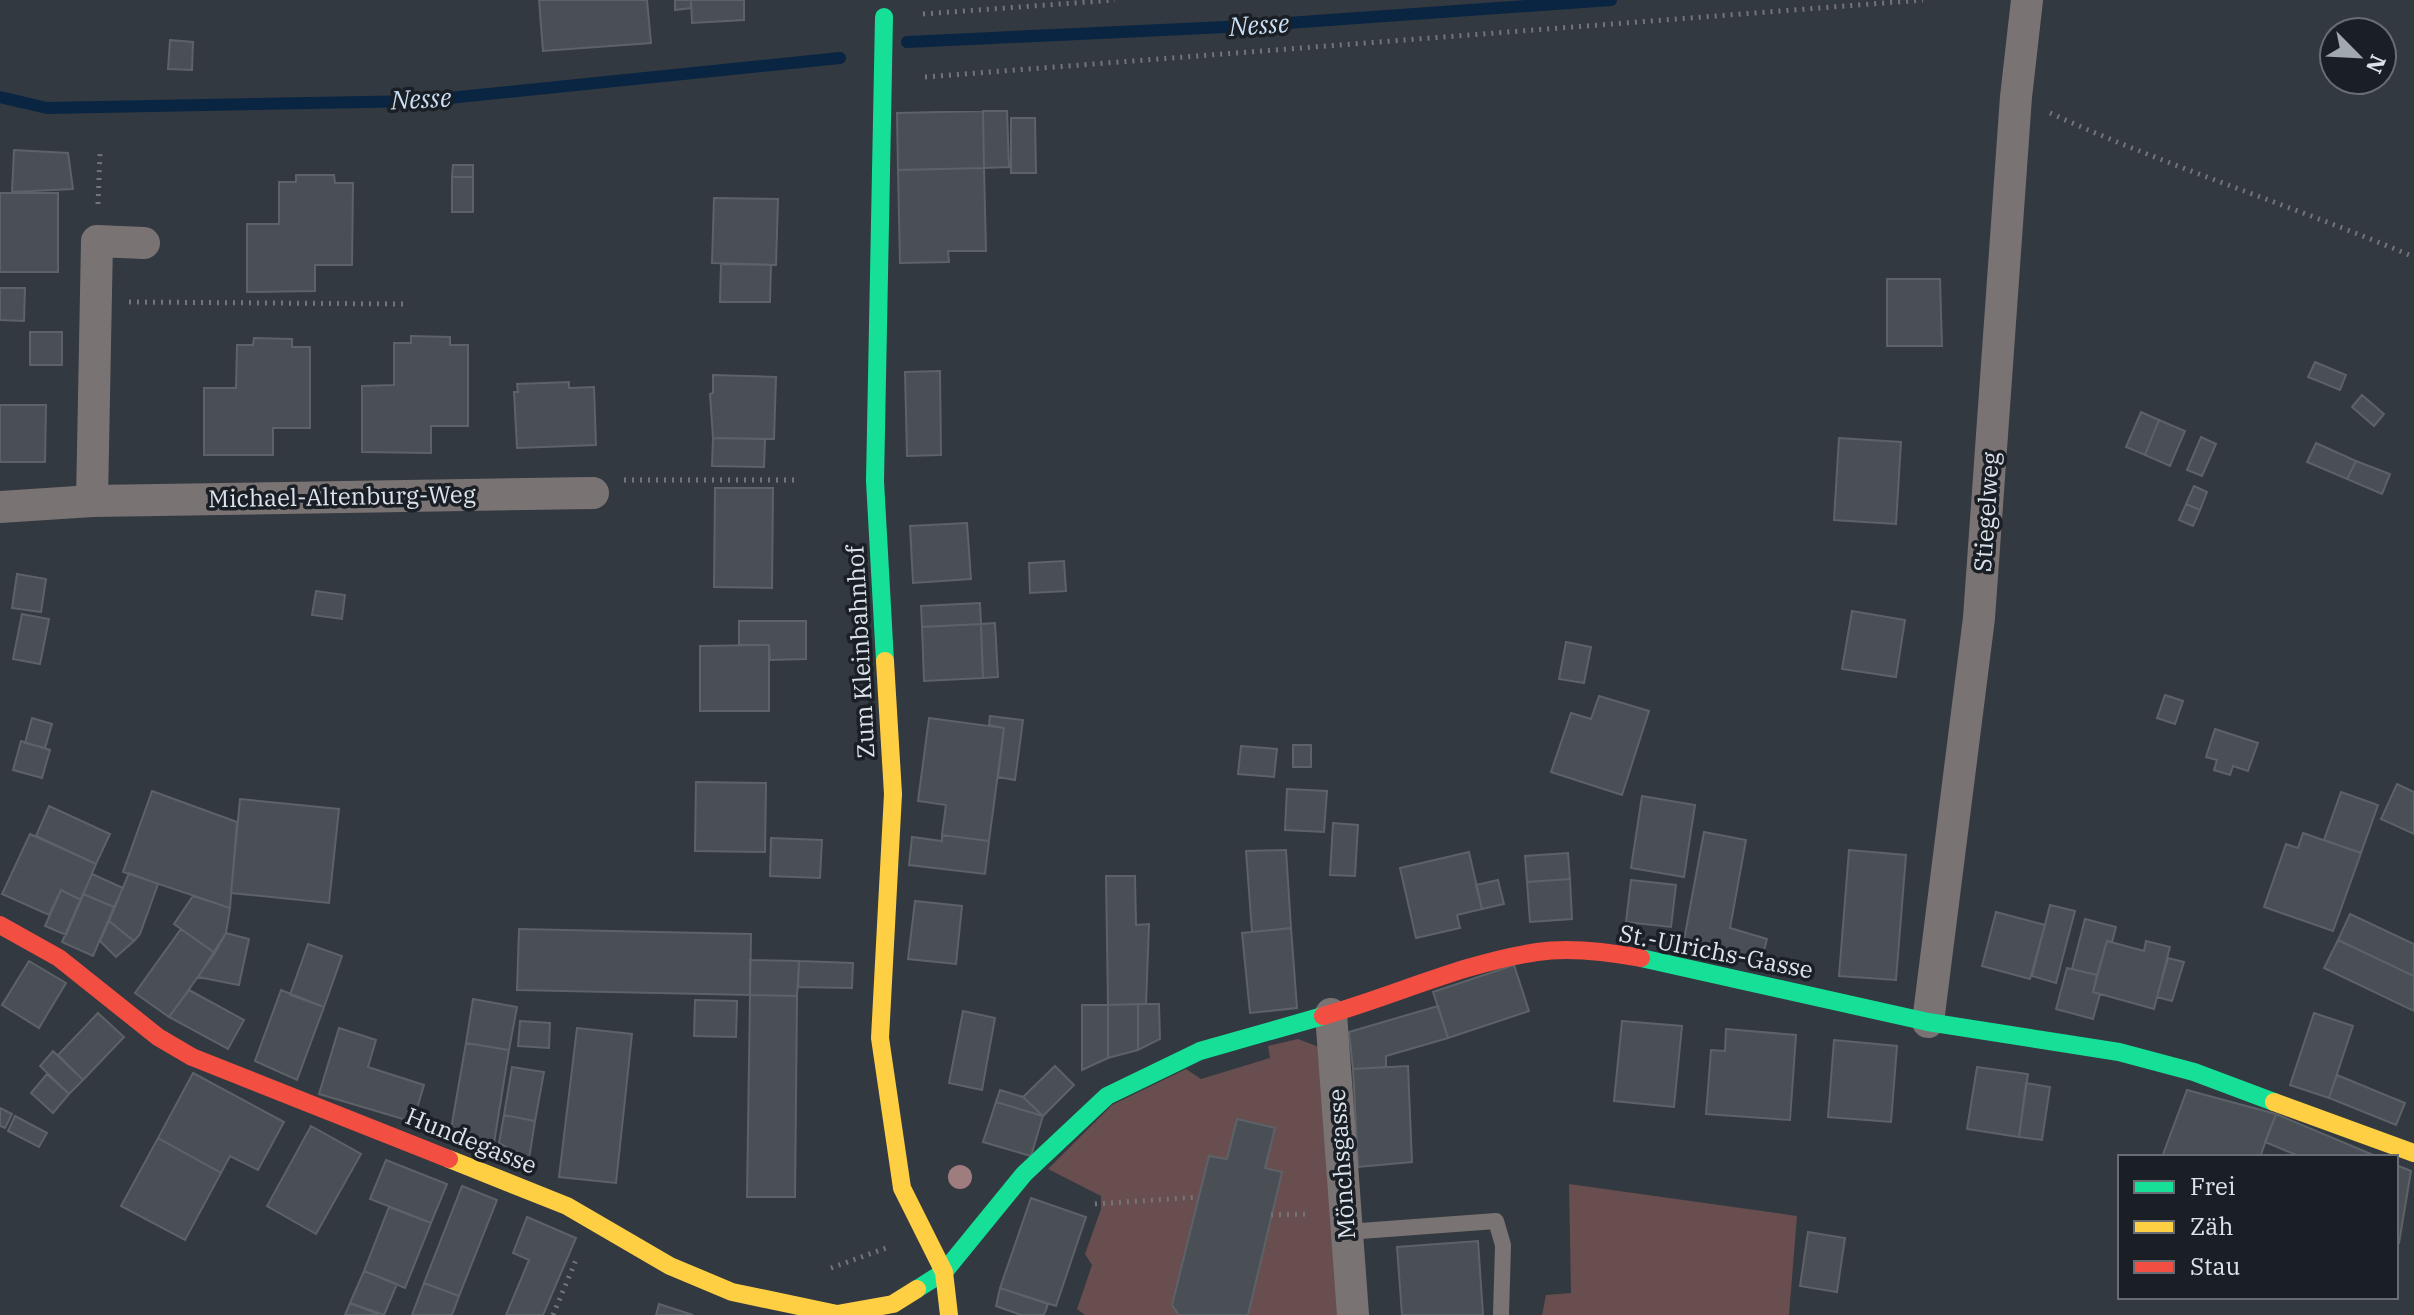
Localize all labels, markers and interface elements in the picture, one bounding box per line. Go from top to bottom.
water label: Nesse [1227,5,1291,43]
north arrow [2318,16,2398,96]
text: N [2360,50,2394,78]
water label: Nesse [389,79,453,117]
street label: Stiegelweg [1966,451,2006,573]
street label: Michael-Altenburg-Weg [208,478,476,514]
street label: Zum Kleinbahnhof [838,543,882,759]
street label: St.-Ulrichs-Gasse [1616,917,1816,986]
street label: Mönchsgasse [1320,1088,1362,1240]
street label: Hundegasse [401,1099,542,1181]
legend [2118,1155,2398,1299]
text: Frei [2190,1170,2235,1202]
text: Zäh [2190,1210,2233,1242]
text: Stau [2190,1250,2241,1282]

